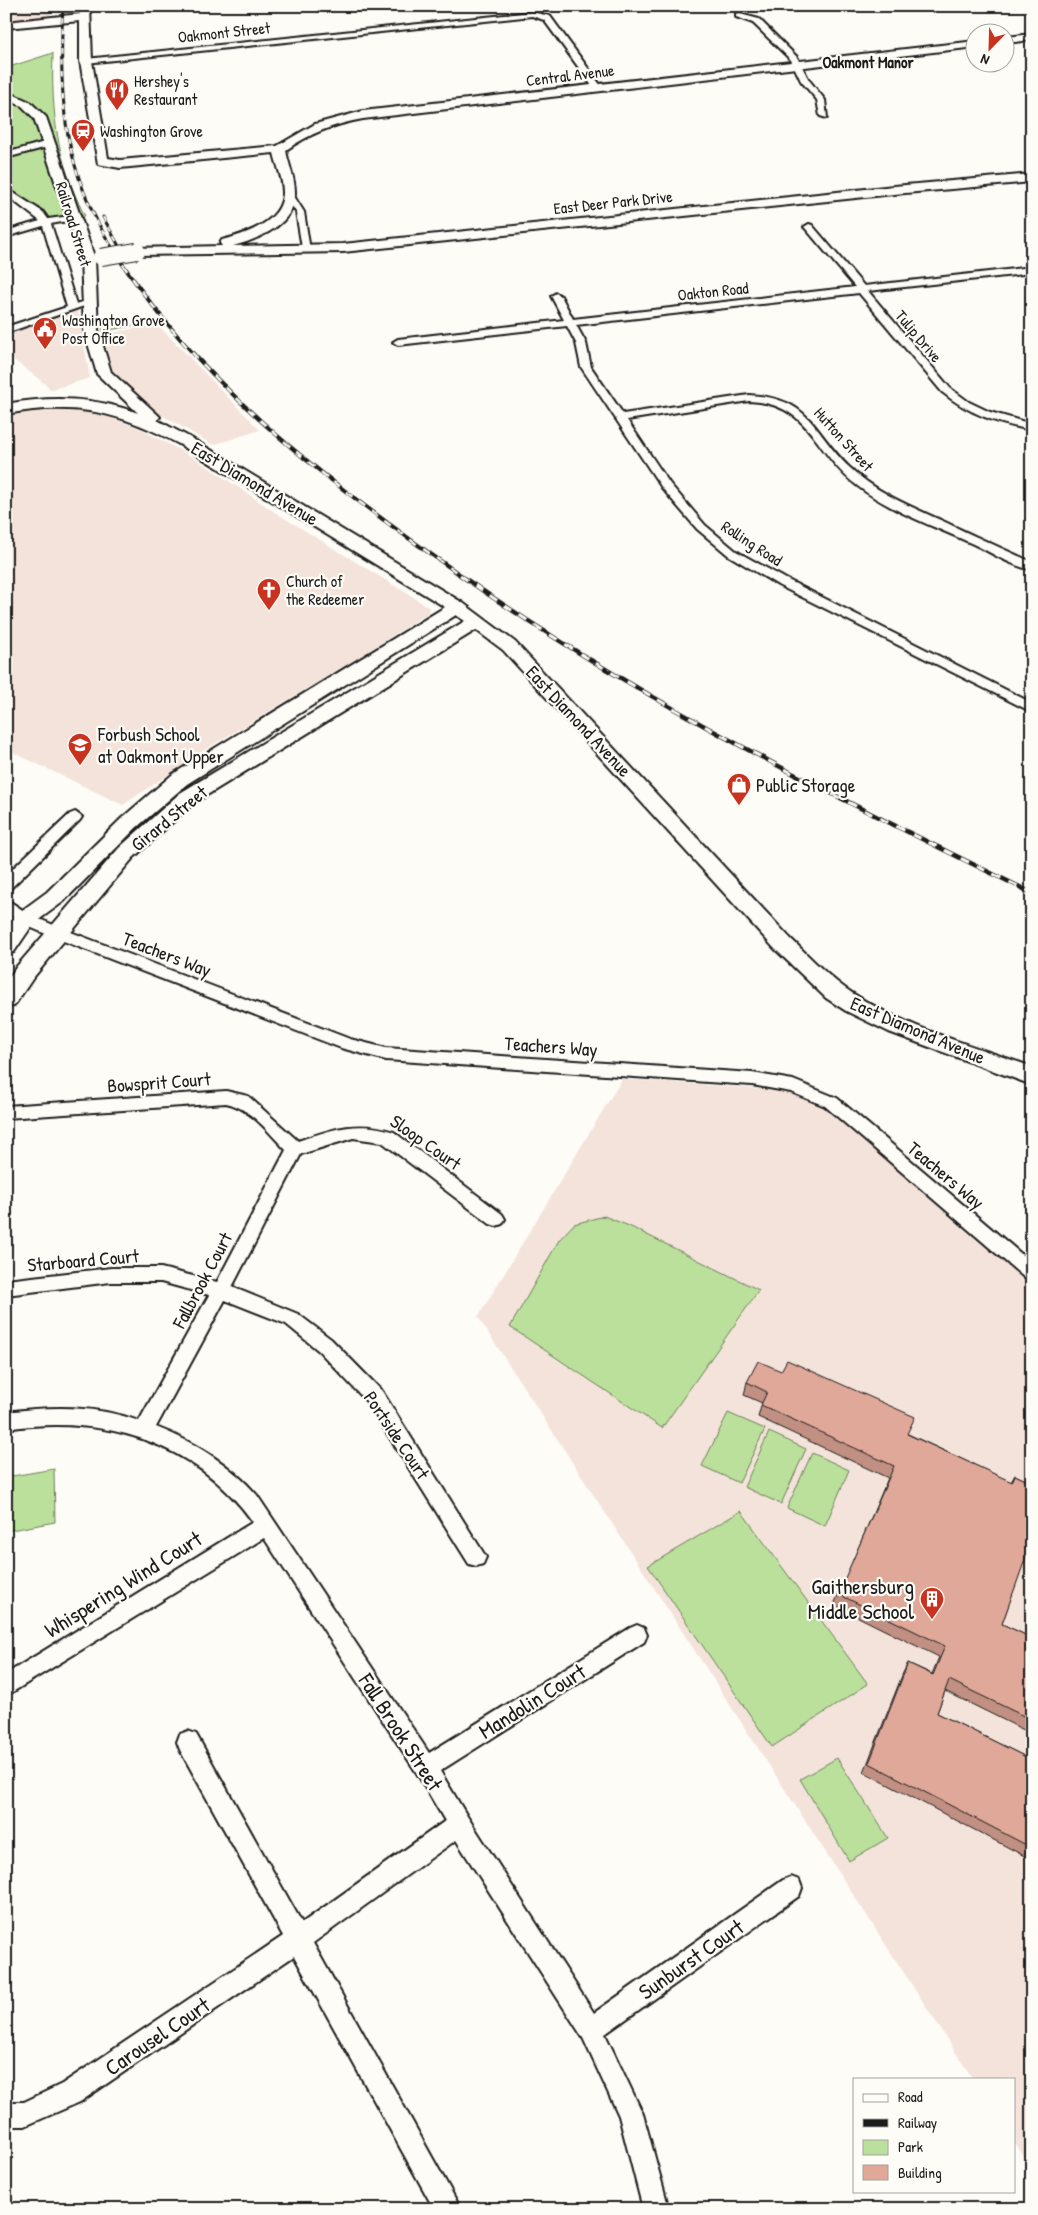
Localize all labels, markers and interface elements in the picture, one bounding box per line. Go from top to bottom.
street label: Oakmont Street [177,16,272,48]
north arrow [966,22,1016,72]
text: N [977,50,992,71]
district label: Oakmont Manor [822,51,914,73]
street label: Central Avenue [525,59,616,91]
place label: Hershey's Restaurant [134,70,198,110]
restaurant icon: Hershey's Restaurant [104,77,130,111]
station icon: Washington Grove [70,118,96,152]
place label: Washington Grove [100,120,203,142]
street label: Railroad Street [51,179,97,269]
street label: East Deer Park Drive [552,185,674,219]
street label: Oakton Road [677,276,749,306]
street label: Tulip Drive [891,305,948,367]
place label: Washington Grove Post Office [62,309,165,349]
public building icon: Washington Grove Post Office [32,316,58,350]
street label: Hutton Street [809,402,879,476]
street label: East Diamond Avenue [187,435,324,531]
street label: Rolling Road [717,515,787,571]
place label: Church of the Redeemer [286,570,364,610]
church icon: Church of the Redeemer [256,577,282,611]
street label: East Diamond Avenue [520,659,638,783]
place label: Forbush School at Oakmont Upper [97,721,225,769]
school or university icon: Forbush School at Oakmont Upper [67,732,93,766]
shop icon: Public Storage [726,772,752,806]
place label: Public Storage [756,772,856,798]
street label: Girard Street [125,779,213,857]
street label: Teachers Way [119,925,215,983]
street label: East Diamond Avenue [847,990,990,1070]
street label: Teachers Way [504,1030,598,1062]
street label: Bowsprit Court [106,1065,212,1099]
street label: Sloop Court [385,1108,467,1176]
street label: Teachers Way [902,1135,990,1215]
street label: Fallbrook Court [165,1227,238,1333]
street label: Starboard Court [26,1242,140,1278]
street label: Portside Court [358,1386,436,1485]
street label: Whispering Wind Court [39,1523,208,1645]
place label: Gaithersburg Middle School [808,1571,914,1626]
building icon: Gaithersburg Middle School [919,1586,945,1620]
street label: Mandolin Court [473,1656,591,1746]
street label: Fall Brook Street [351,1667,450,1797]
street label: Sunburst Court [632,1911,750,2006]
street label: Carousel Court [99,1990,216,2082]
legend [853,2078,1016,2192]
text: Road [898,2086,923,2107]
text: Railway [898,2112,937,2133]
text: Park [898,2136,923,2157]
text: Building [898,2162,942,2183]

